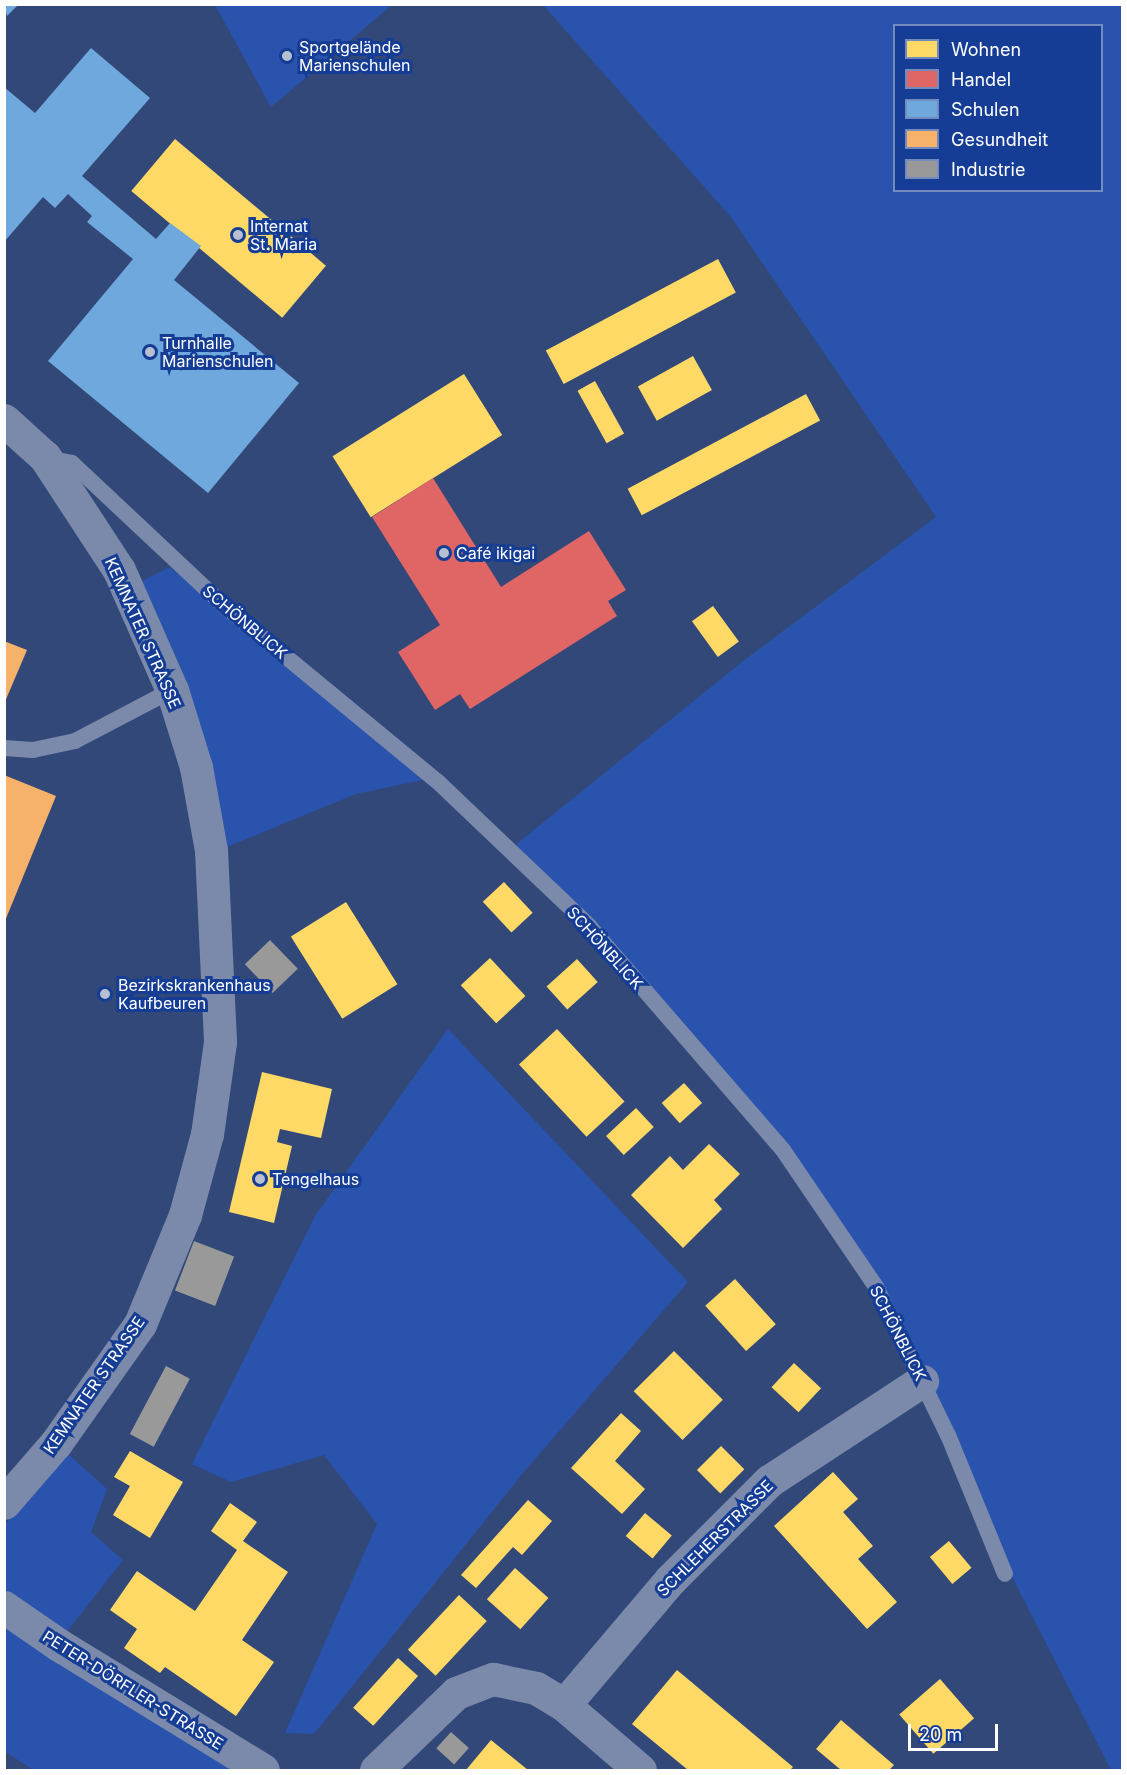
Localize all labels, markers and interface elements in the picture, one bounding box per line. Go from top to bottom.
legend [893,24,1103,192]
place label: Sportgelände Marienschulen [299,37,411,75]
text: Wohnen [951,39,1021,60]
marker: Sportgelände Marienschulen [280,49,294,63]
text: Handel [951,69,1011,90]
text: Schulen [951,99,1020,120]
text: Gesundheit [951,129,1048,150]
text: Industrie [951,159,1025,180]
place label: Internat St. Maria [250,216,317,254]
marker: Internat St. Maria [231,228,245,242]
place label: Turnhalle Marienschulen [162,333,274,371]
marker: Turnhalle Marienschulen [143,345,157,359]
place label: Café ikigai [456,543,535,563]
marker: Café ikigai [437,546,451,560]
street label: KEMNATER STRASSE [101,554,185,712]
street label: SCHÖNBLICK [199,581,291,663]
street label: SCHÖNBLICK [563,903,647,993]
place label: Bezirkskrankenhaus Kaufbeuren [118,975,271,1013]
marker: Bezirkskrankenhaus Kaufbeuren [96,985,114,1003]
place label: Tengelhaus [272,1169,359,1189]
marker: Tengelhaus [253,1172,267,1186]
street label: SCHÖNBLICK [866,1282,930,1384]
street label: KEMNATER STRASSE [39,1313,149,1457]
street label: SCHLEHERSTRASSE [653,1476,777,1600]
street label: PETER-DÖRFLER-STRASSE [39,1626,227,1754]
scale bar [911,1712,1001,1750]
text: 20 m [919,1724,962,1745]

